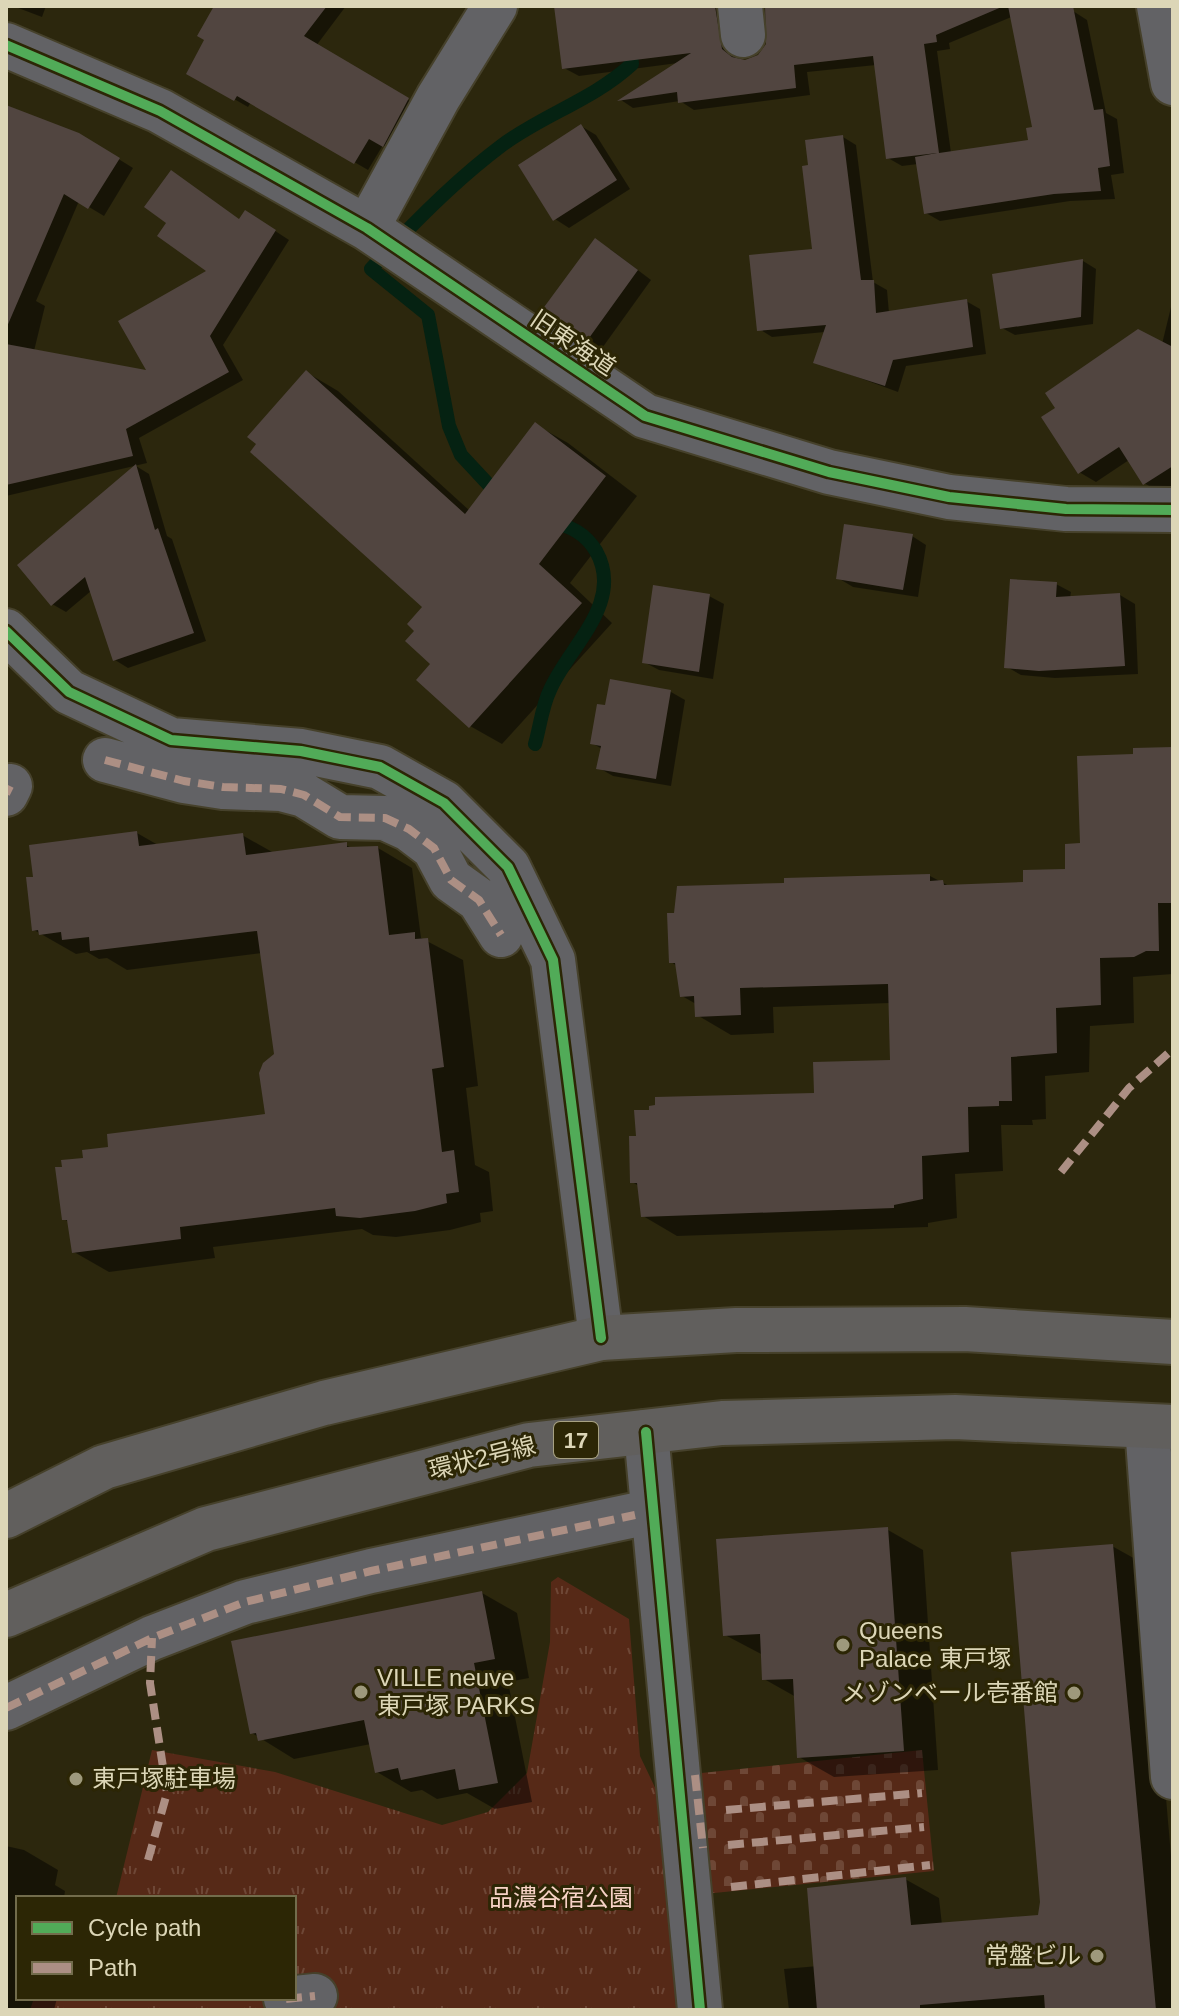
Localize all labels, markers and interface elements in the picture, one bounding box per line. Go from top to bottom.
street label: 旧東海道 [526,305,621,381]
road number: 17 [554,1422,598,1458]
street label: 環状2号線 [426,1431,538,1484]
place label: Queens Palace 東戸塚 [859,1617,1011,1672]
marker: Queens Palace 東戸塚 [834,1636,852,1654]
place label: VILLE neuve 東戸塚 PARKS [377,1664,535,1719]
place label: メゾンベール壱番館 [842,1679,1058,1706]
marker: VILLE neuve 東戸塚 PARKS [352,1683,370,1701]
marker: メゾンベール壱番館 [1065,1684,1083,1702]
place label: 東戸塚駐車場 [92,1765,236,1792]
marker: 東戸塚駐車場 [67,1770,85,1788]
park label: 品濃谷宿公園 [489,1884,633,1911]
legend [16,1896,296,2000]
text: Cycle path [88,1914,201,1941]
place label: 常盤ビル [985,1942,1081,1969]
marker: 常盤ビル [1088,1947,1106,1965]
text: Path [88,1954,137,1981]

